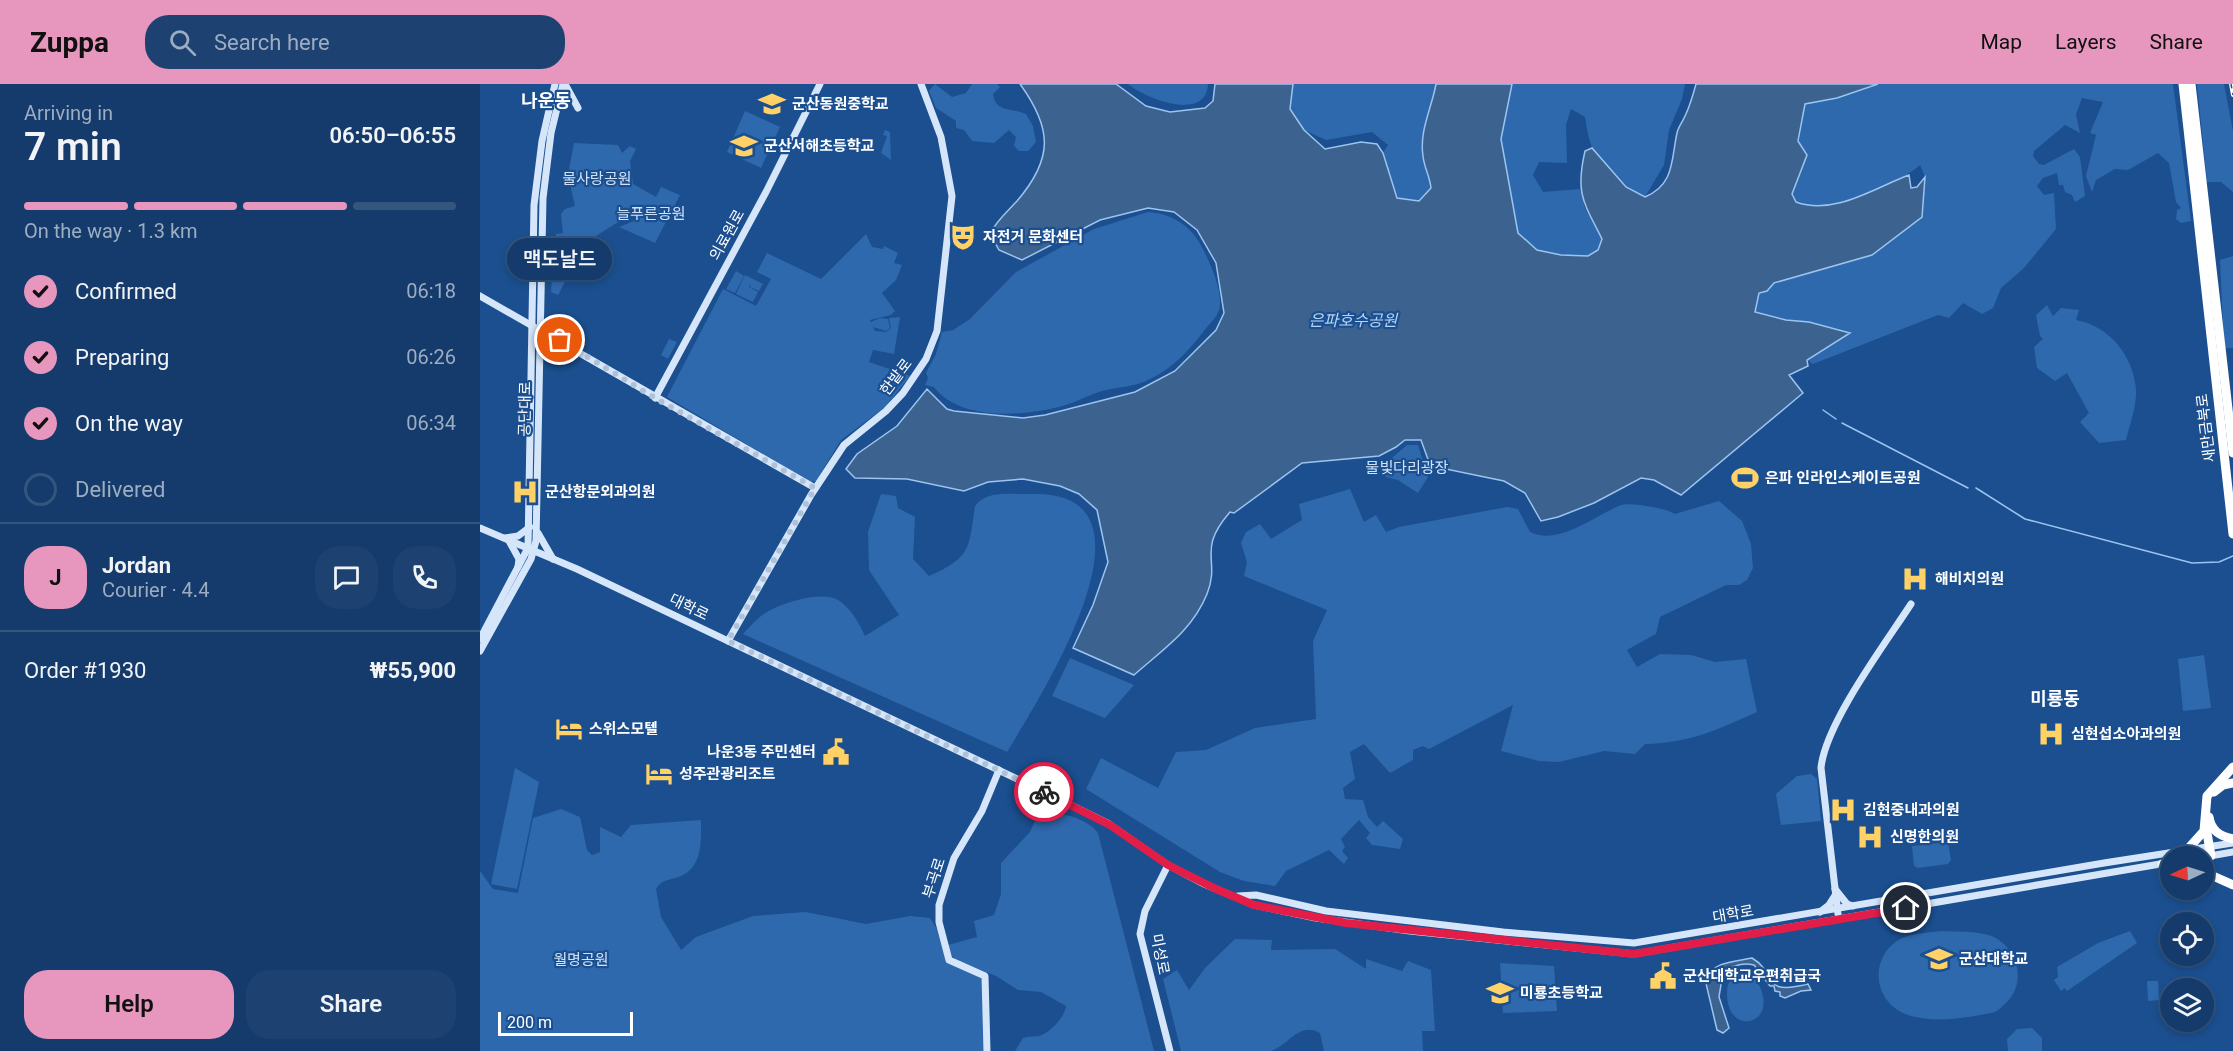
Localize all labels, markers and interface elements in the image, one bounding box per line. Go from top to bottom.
search box [145,15,565,69]
text: Zuppa [30,26,109,59]
icon: search [166,26,199,59]
text: Search here [214,30,330,55]
text: Map [1980,30,2022,54]
text: Layers [2055,30,2116,54]
text: Share [2149,30,2203,54]
school or university icon: 군산동원중학교 [757,89,787,119]
district label: 나운동 [521,90,571,111]
place label: 군산동원중학교 [792,95,889,113]
text: Arriving in [24,101,113,125]
text: 06:50–06:55 [329,123,456,148]
text: 7 min [24,124,122,170]
school or university icon: 군산서해초등학교 [729,131,759,161]
place label: 군산서해초등학교 [764,137,875,155]
park label: 물사랑공원 [562,170,632,188]
park label: 늘푸른공원 [616,205,686,223]
street label: 의료원로 [706,206,748,264]
text: On the way · 1.3 km [24,219,198,243]
theatre icon: 자전거 문화센터 [948,222,978,252]
place label: 자전거 문화센터 [983,228,1083,246]
callout: 맥도날드 [508,238,612,280]
text: 맥도날드 [523,247,596,271]
icon: check [24,275,57,308]
text: Confirmed [75,279,177,304]
text: 06:18 [406,279,456,303]
water label: 은파호수공원 [1309,311,1398,330]
pin [534,314,585,365]
icon: bag [543,323,576,356]
icon: check [24,341,57,374]
text: Preparing [75,345,169,370]
text: 06:26 [406,345,456,369]
street label: 한밭로 [876,355,916,399]
street label: 공단대로 [516,381,534,437]
street label: 새만금북로 [2193,393,2219,463]
icon: check [24,407,57,440]
text: On the way [75,411,183,436]
text: 06:34 [406,411,456,435]
park label: 물빛다리광장 [1366,459,1449,477]
sports icon: 은파 인라인스케이트공원 [1730,463,1760,493]
place label: 은파 인라인스케이트공원 [1765,469,1921,487]
text: Delivered [75,477,165,502]
hospital icon: 군산항문외과의원 [510,477,540,507]
place label: 군산항문외과의원 [545,483,655,501]
button: chat [315,546,378,609]
button: phone [393,546,456,609]
text: Jordan [102,553,171,578]
hospital icon: 해비치의원 [1900,564,1930,594]
text: J [49,565,62,590]
place label: 해비치의원 [1935,570,2004,588]
text: Courier · 4.4 [102,578,209,602]
street label: 대학로 [666,590,712,624]
text: Order #1930 [24,658,146,683]
text: ₩55,900 [370,658,456,683]
district label: 미룡동 [2030,688,2080,709]
hotel icon: 스위스모텔 [554,714,584,744]
hospital icon: 심현섭소아과의원 [2036,719,2066,749]
place label: 스위스모텔 [589,720,658,738]
place label: 심현섭소아과의원 [2071,725,2181,743]
public building icon: 나운3동 주민센터 [821,737,851,767]
place label: 나운3동 주민센터 [707,743,816,761]
hotel icon: 성주관광리조트 [644,759,674,789]
courier [1014,762,1074,822]
place label: 성주관광리조트 [679,765,776,783]
icon: bike [1028,776,1061,809]
hospital icon: 김현중내과의원 [1828,795,1858,825]
place label: 김현중내과의원 [1863,801,1960,819]
hospital icon: 신명한의원 [1855,822,1885,852]
place label: 신명한의원 [1890,828,1959,846]
north arrow [2160,846,2214,900]
map controls [2160,846,2214,1032]
street label: 부곡로 [919,856,949,900]
pin [1880,882,1931,933]
icon: home [1889,891,1922,924]
street label: 대학로 [1711,902,1755,926]
button: locate [2160,912,2214,966]
street label: 미성로 [1147,932,1173,976]
school or university icon: 군산대학교 [1924,944,1954,974]
place label: 군산대학교 [1959,950,2028,968]
park label: 월명공원 [553,951,609,969]
public building icon: 군산대학교우편취급국 [1648,961,1678,991]
place label: 군산대학교우편취급국 [1683,967,1821,985]
button: Help [24,970,234,1039]
button: Share [246,970,456,1039]
school or university icon: 미룡초등학교 [1485,978,1515,1008]
button: layers [2160,978,2214,1032]
place label: 미룡초등학교 [1520,984,1603,1002]
scale bar [498,1009,633,1036]
text: 200 m [507,1013,552,1032]

